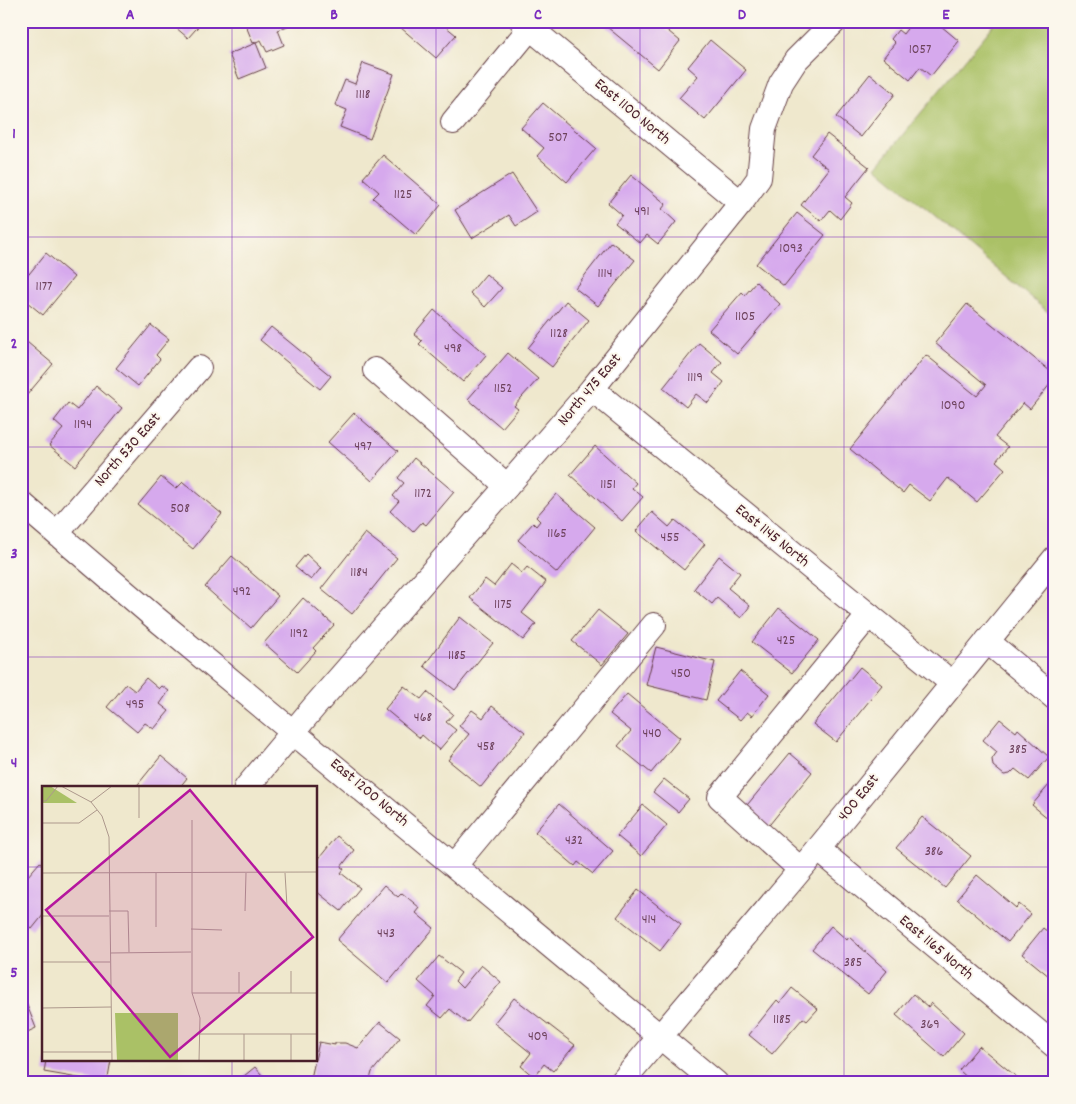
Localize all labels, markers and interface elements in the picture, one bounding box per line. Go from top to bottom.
text: A [126,4,135,27]
text: B [330,4,338,27]
text: C [534,4,542,27]
text: D [738,4,747,27]
text: E [942,4,950,27]
house number: 1057 [909,40,931,60]
street label: East 1100 North [589,73,675,151]
house number: 1118 [356,85,371,105]
text: 1 [12,123,16,146]
house number: 507 [548,128,568,148]
house number: 1125 [394,185,412,205]
house number: 491 [634,202,650,222]
house number: 1093 [779,239,803,259]
house number: 1114 [597,264,613,284]
house number: 1177 [36,277,52,297]
house number: 1105 [735,307,755,327]
house number: 1128 [550,324,568,344]
text: 2 [11,333,18,356]
house number: 498 [444,339,462,359]
street label: North 475 East [553,348,628,432]
house number: 1119 [687,368,703,388]
house number: 1152 [494,379,512,399]
house number: 1090 [941,396,965,416]
street label: North 530 East [89,408,167,492]
house number: 1194 [74,415,92,435]
house number: 497 [354,437,372,457]
house number: 1151 [600,475,616,495]
house number: 1172 [414,484,432,504]
house number: 508 [170,499,190,519]
street label: East 1145 North [730,499,814,573]
house number: 1165 [547,524,567,544]
house number: 455 [661,528,679,548]
text: 3 [10,543,18,566]
house number: 1184 [350,563,368,583]
house number: 492 [233,582,251,602]
house number: 1175 [494,595,512,615]
house number: 1192 [290,624,308,644]
house number: 425 [777,631,795,651]
house number: 1185 [448,646,466,666]
house number: 450 [671,664,691,684]
house number: 495 [126,695,144,715]
house number: 468 [414,708,433,728]
house number: 440 [642,724,662,744]
house number: 458 [477,737,495,757]
house number: 385 [1009,740,1027,760]
text: 4 [11,752,17,775]
street label: East 1200 North [325,753,413,833]
street label: 400 East [833,769,885,827]
inset map [42,786,318,1062]
house number: 432 [565,831,583,851]
house number: 386 [925,842,943,862]
house number: 414 [642,910,656,930]
street label: East 1165 North [894,910,978,986]
house number: 443 [377,924,395,944]
house number: 385 [844,953,862,973]
text: 5 [10,962,18,985]
house number: 1185 [773,1010,791,1030]
house number: 369 [920,1015,940,1035]
house number: 409 [528,1027,548,1047]

